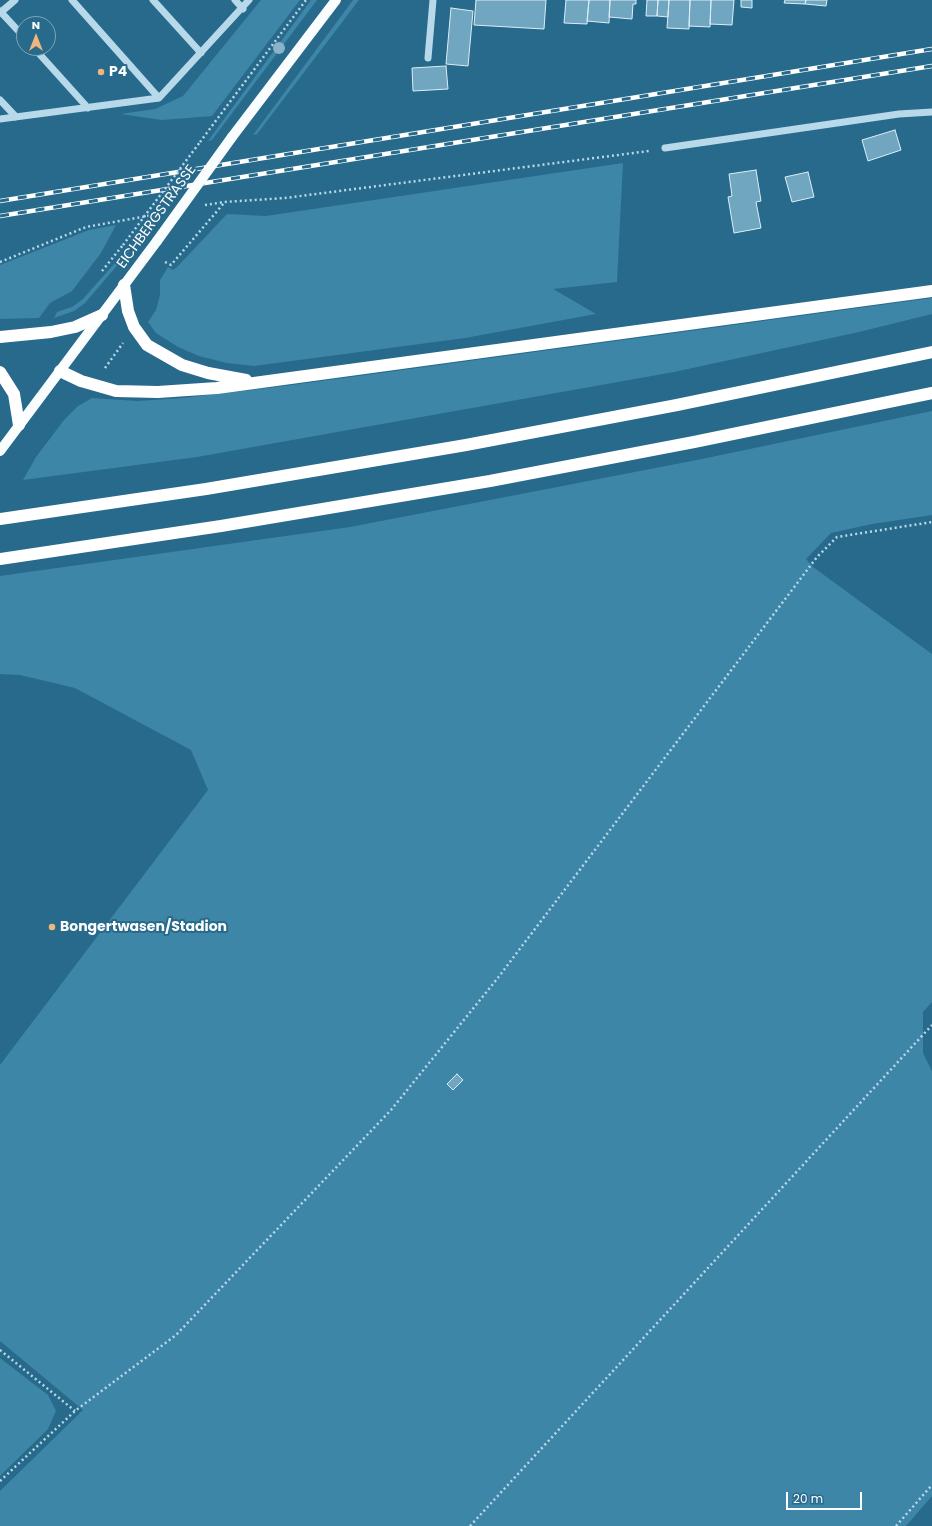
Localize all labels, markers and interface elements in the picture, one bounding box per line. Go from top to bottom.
north arrow [16,16,56,56]
text: N [32,17,40,33]
place label: P4 [109,64,127,80]
marker: P4 [96,67,106,77]
street label: EICHBERGSTRASSE [114,162,200,272]
place label: Bongertwasen/Stadion [60,919,227,935]
marker: Bongertwasen/Stadion [47,922,57,932]
scale bar [788,1484,864,1510]
text: 20 m [793,1490,823,1507]

